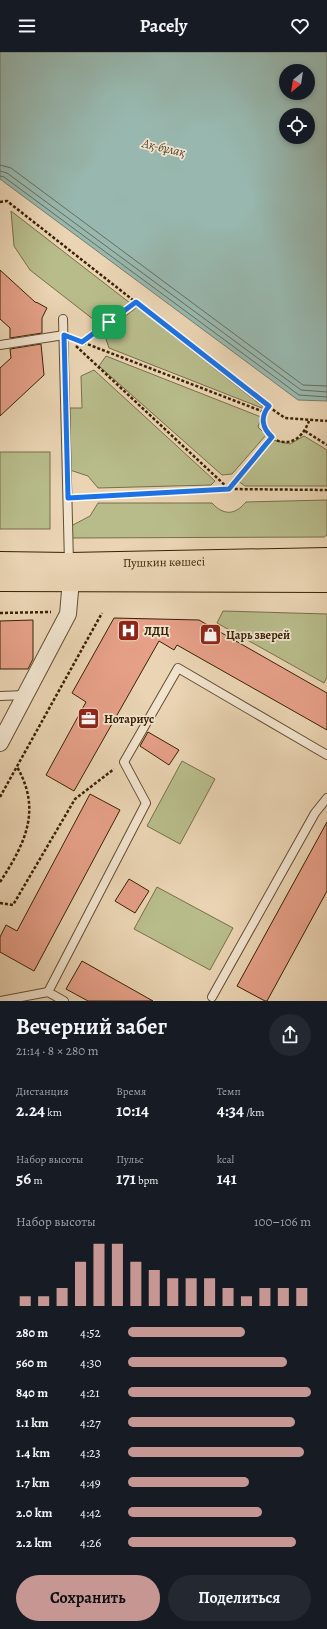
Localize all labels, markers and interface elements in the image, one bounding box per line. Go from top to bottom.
text: Pacely [140,14,187,38]
icon: menu [16,15,38,37]
icon: heart [289,15,311,37]
north arrow [279,64,315,100]
map controls [279,64,315,144]
button: locate [279,108,315,144]
water label: Ақ-бұлақ [140,134,187,161]
pin [92,305,126,339]
icon: arrive [98,311,120,333]
street label: Пушкин көшесі [123,553,205,571]
hospital icon: ЛДЦ [116,618,142,644]
shop icon: Царь зверей [198,622,224,648]
place label: ЛДЦ [144,623,169,639]
place label: Царь зверей [226,627,290,643]
office icon: Нотариус [75,706,101,732]
place label: Нотариус [104,711,154,727]
text: Вечерний забег [16,1012,167,1042]
button: share [269,1014,311,1056]
text: 21:14 · 8 × 280 m [16,1042,99,1059]
text: Дистанция [16,1084,68,1099]
text: Время [116,1084,146,1099]
text: Темп [217,1084,241,1099]
text: 2.24 [16,1099,45,1122]
text: 10:14 [116,1099,149,1122]
text: 4:34 [217,1099,244,1122]
text: km [45,1105,62,1120]
text: /km [244,1105,264,1120]
text: Набор высоты [16,1152,83,1167]
text: Пульс [116,1152,144,1167]
text: kcal [217,1152,234,1167]
text: 56 [16,1167,31,1190]
text: 171 [116,1167,136,1190]
text: 141 [217,1167,237,1190]
text: m [31,1173,43,1188]
text: bpm [136,1173,159,1188]
text: Набор высоты [16,1213,96,1230]
text: 100–106 m [254,1213,311,1230]
text: 280 m [16,1324,48,1341]
text: 4:52 [80,1324,101,1341]
text: 560 m [16,1354,47,1371]
text: 4:30 [80,1354,101,1371]
text: 840 m [16,1384,48,1401]
text: 4:21 [80,1384,100,1401]
text: 1.1 km [16,1414,49,1431]
text: 4:27 [80,1414,101,1431]
text: 1.4 km [16,1444,50,1461]
text: 4:23 [80,1444,101,1461]
text: 1.7 km [16,1474,50,1491]
text: 4:49 [80,1474,101,1491]
text: 2.0 km [16,1504,52,1521]
text: 4:42 [80,1504,101,1521]
text: 2.2 km [16,1534,52,1551]
text: 4:26 [80,1534,101,1551]
button: Сохранить [16,1575,160,1621]
button: Поделиться [168,1575,311,1621]

